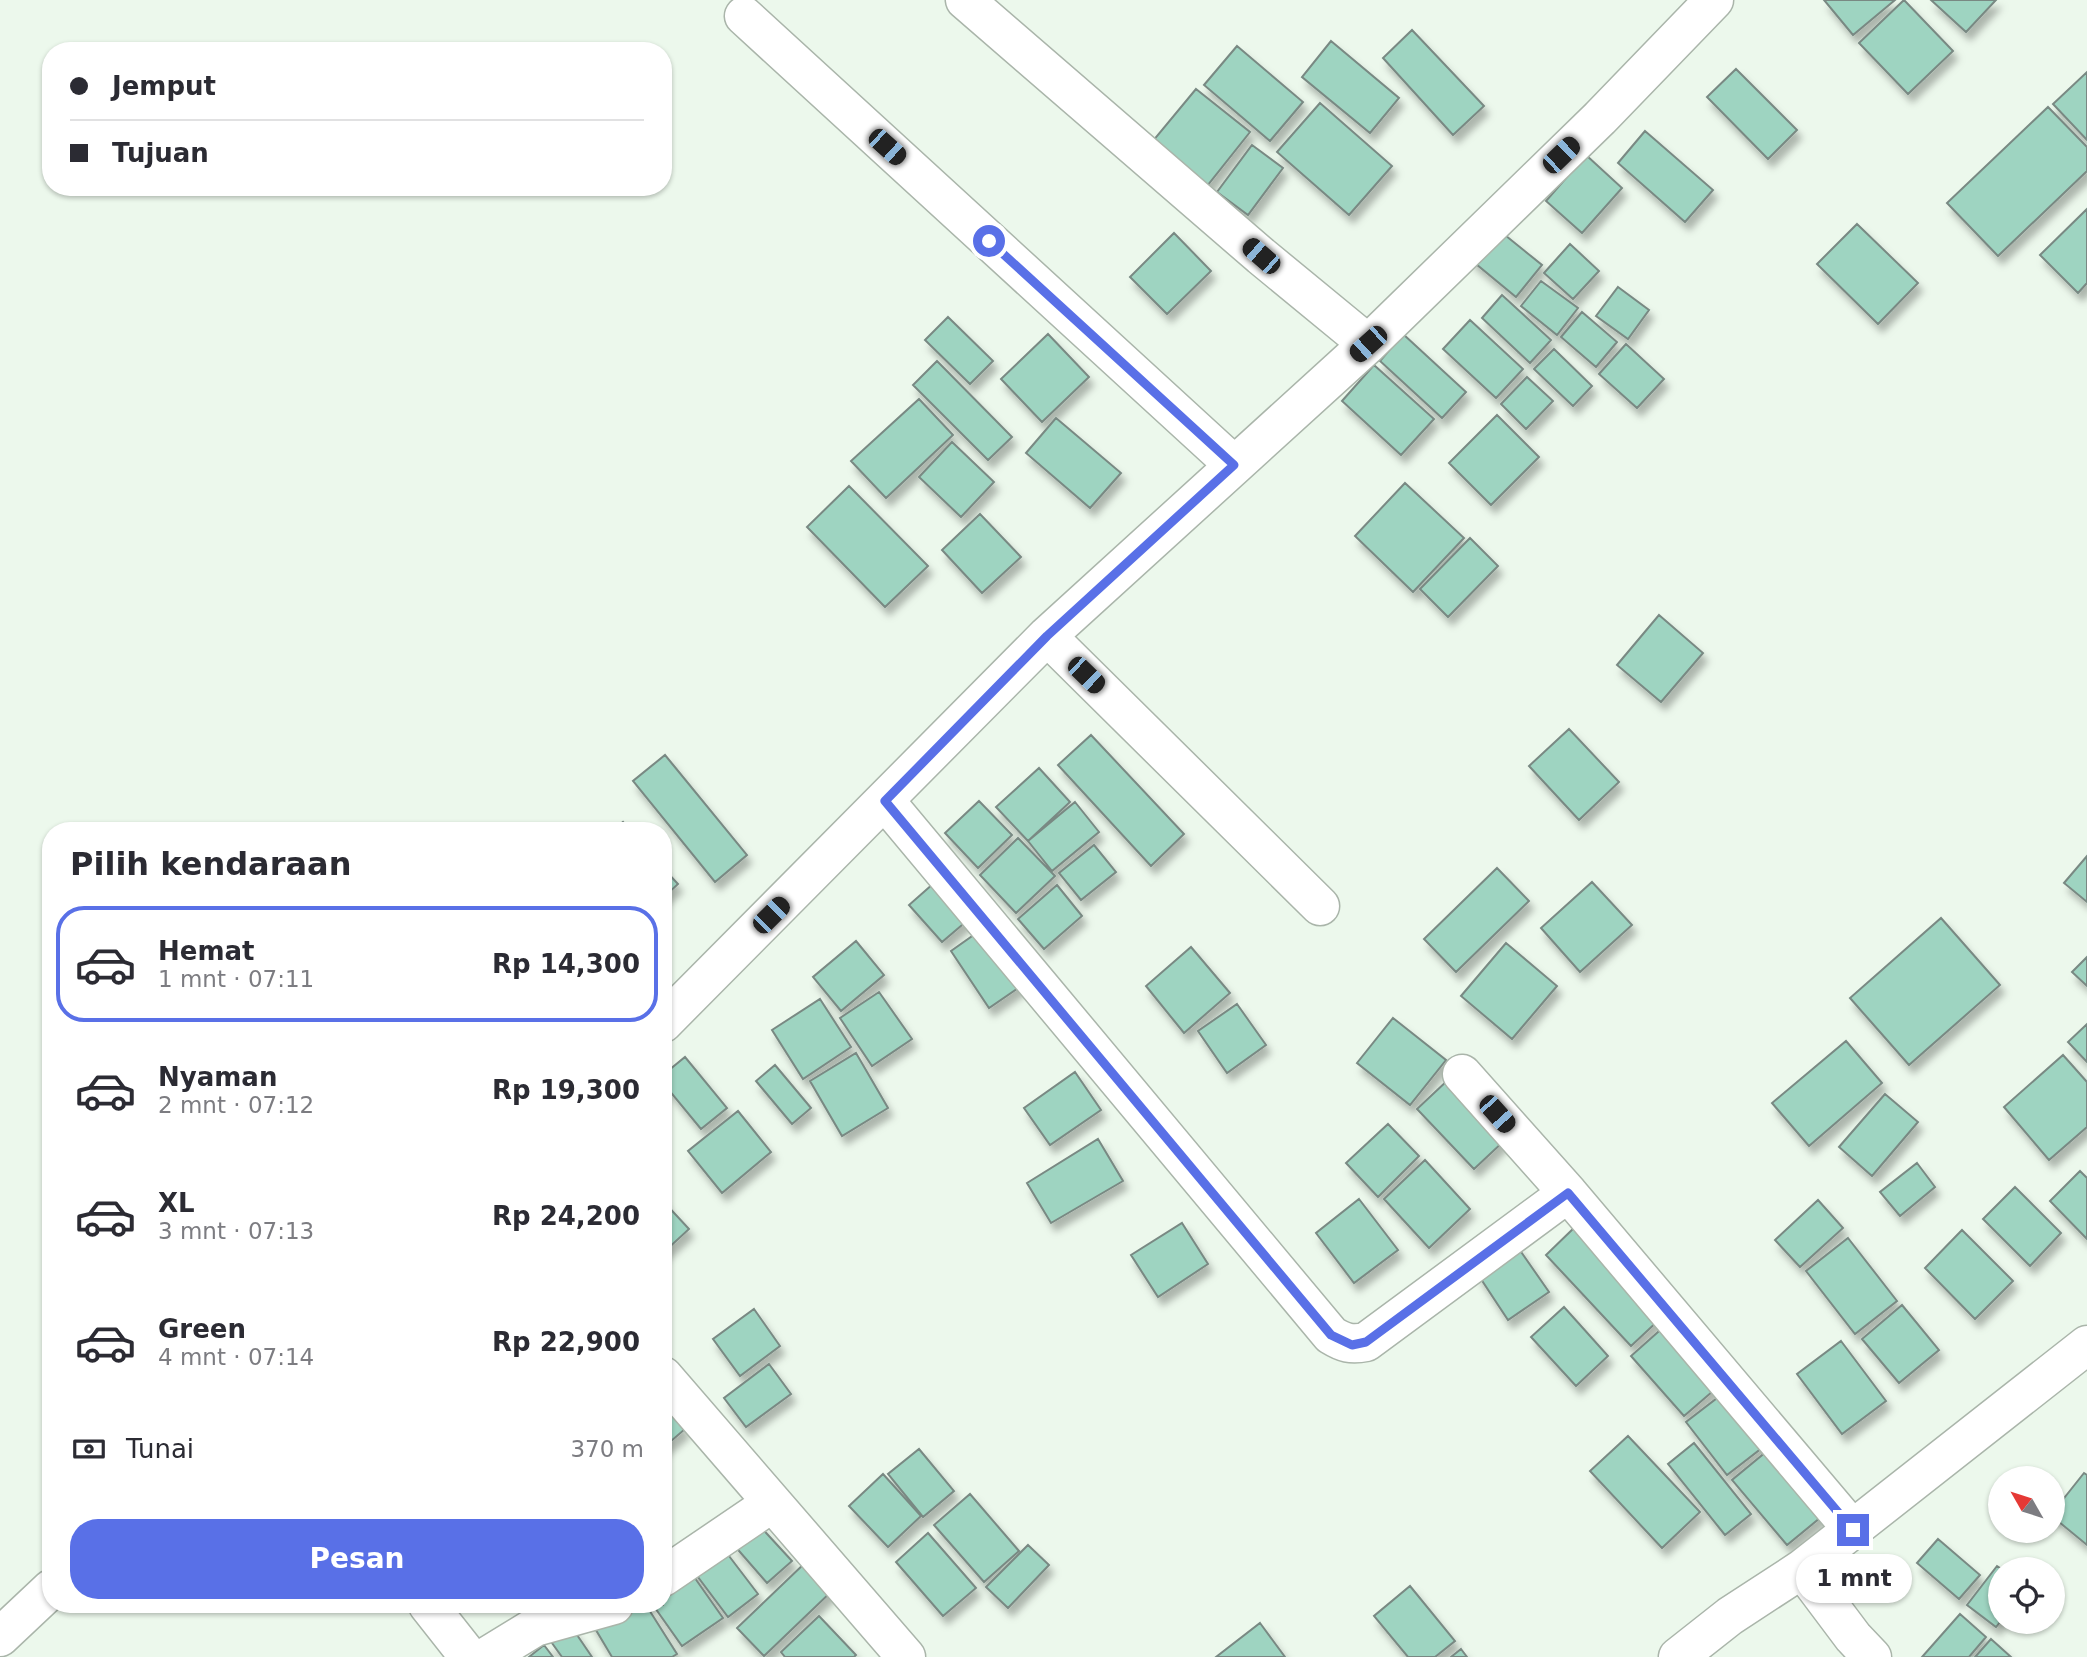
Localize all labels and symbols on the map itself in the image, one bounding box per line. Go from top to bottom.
car [865,125,910,169]
car [1539,133,1584,177]
route start [973,225,1005,257]
car [1239,234,1284,278]
car [1346,322,1391,366]
car [1064,653,1109,697]
car [749,893,794,937]
car [1476,1091,1519,1137]
north arrow [1988,1466,2065,1544]
route end [1837,1514,1869,1546]
callout: 1 mnt [1795,1554,1911,1604]

